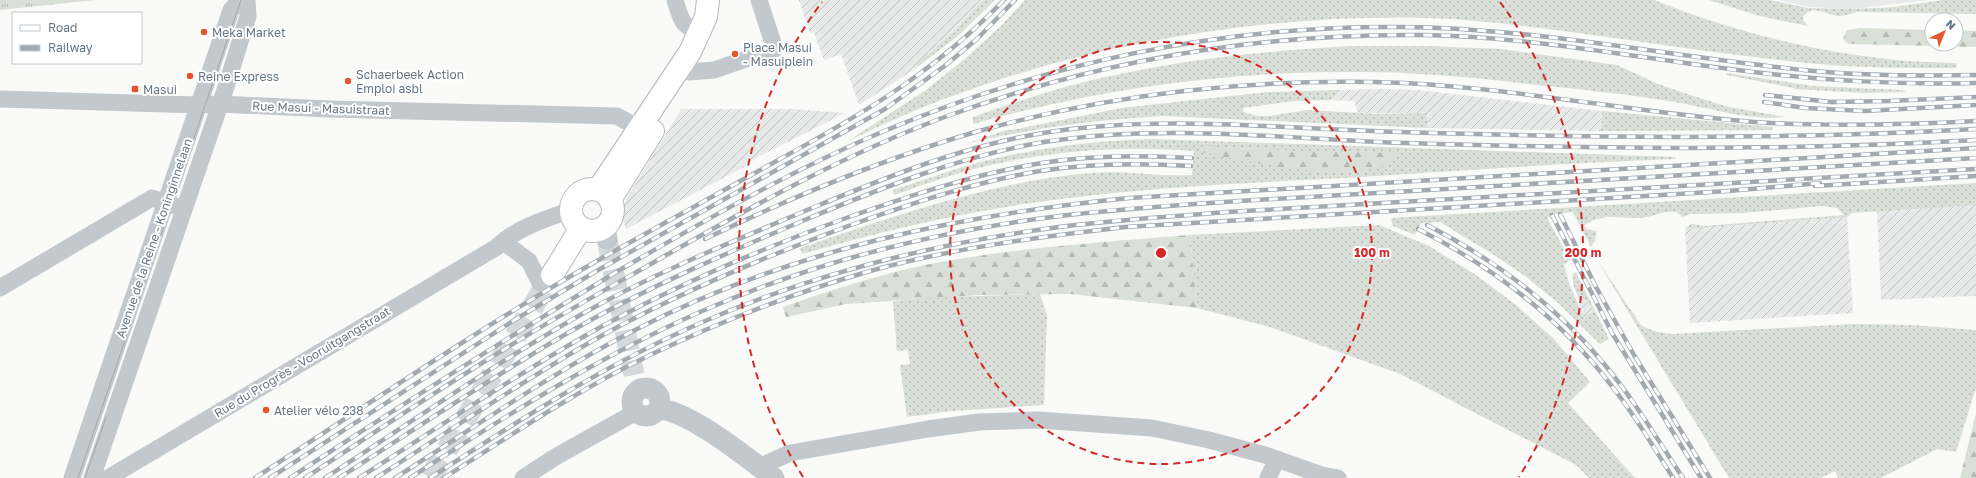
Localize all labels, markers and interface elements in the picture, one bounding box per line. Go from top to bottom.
legend [12,12,142,64]
north arrow [1924,12,1964,52]
text: N [1944,17,1959,32]
text: Road [48,20,77,35]
place label: Meka Market [212,25,286,40]
marker: Meka Market [199,27,209,37]
text: Railway [48,40,93,55]
place label: Place Masui - Masuiplein [743,40,813,69]
marker: Place Masui - Masuiplein [730,49,740,59]
place label: Schaerbeek Action Emploi asbl [356,67,464,96]
place label: Reine Express [198,69,279,84]
marker: Reine Express [185,71,195,81]
marker: Schaerbeek Action Emploi asbl [343,76,353,86]
place label: Masui [143,82,177,97]
marker: Masui [130,84,140,94]
street label: Rue Masui - Masuistraat [252,98,390,118]
street label: Avenue de la Reine - Koninginnelaan [113,136,195,340]
text: 100 m [1354,245,1390,260]
text: 200 m [1565,245,1601,260]
centre of rings [1154,246,1168,260]
street label: Rue du Progrès - Vooruitgangstraat [211,303,393,421]
place label: Atelier vélo 238 [274,403,364,418]
marker: Atelier vélo 238 [261,405,271,415]

